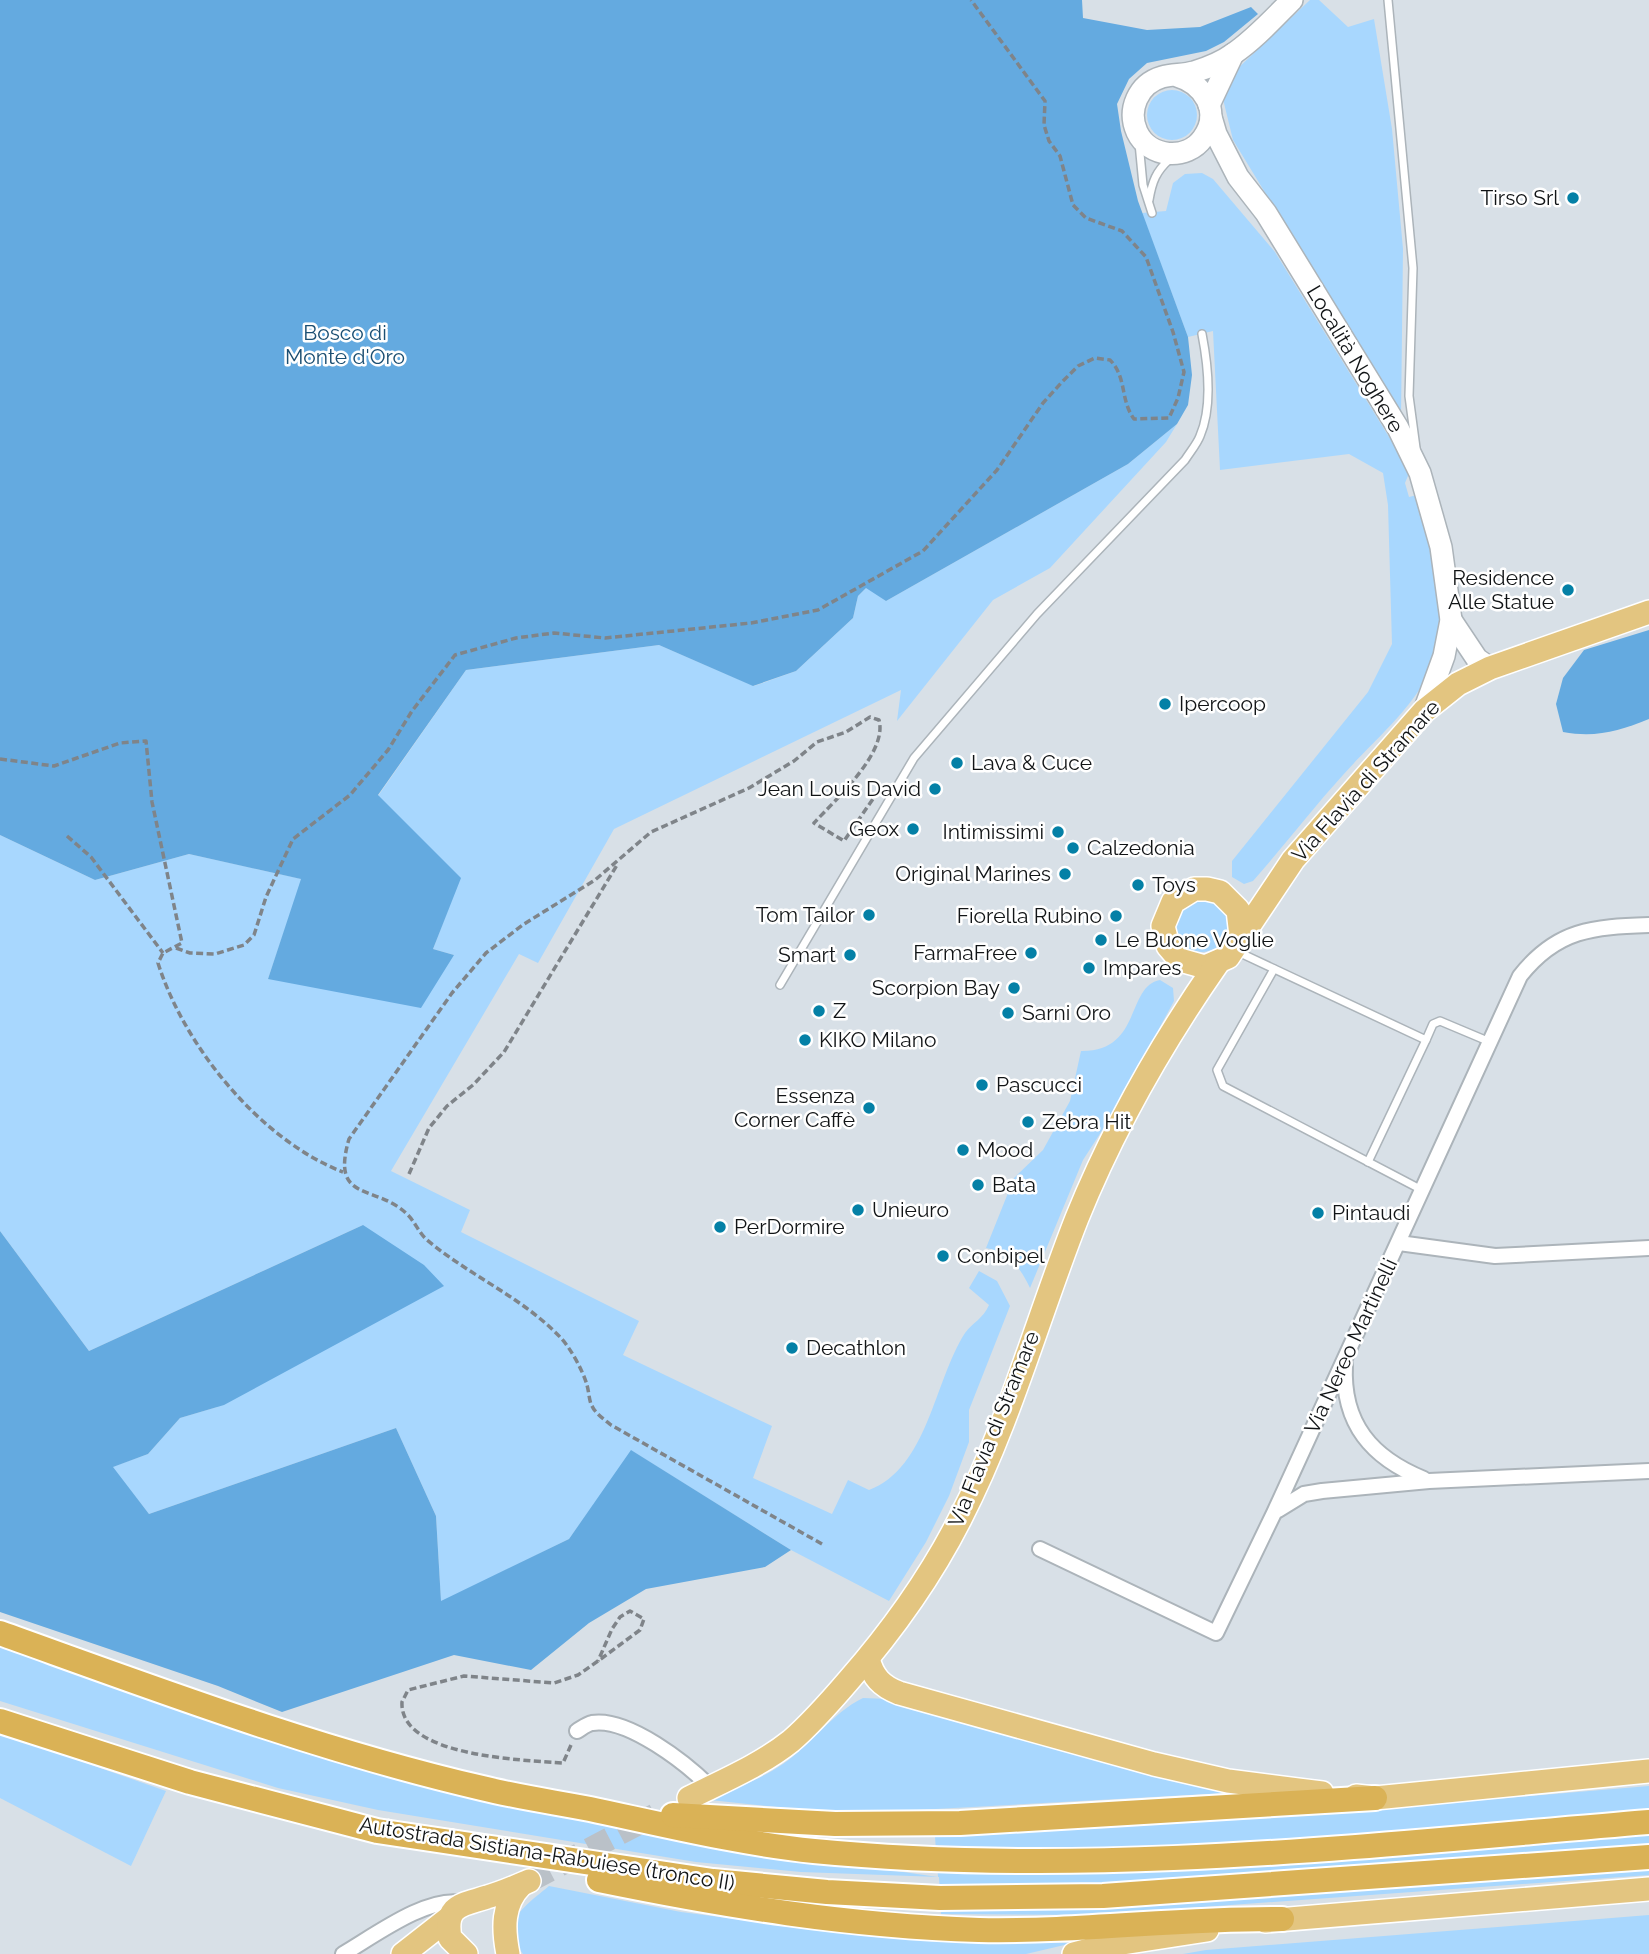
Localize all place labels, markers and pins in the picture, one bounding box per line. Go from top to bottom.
place label: Tirso Srl [1480,185,1559,210]
marker: Tirso Srl [1565,190,1581,206]
place label: Residence Alle Statue [1448,565,1554,614]
marker: Residence Alle Statue [1560,582,1576,598]
place label: Ipercoop [1179,691,1266,716]
marker: Ipercoop [1157,696,1173,712]
place label: Lava & Cuce [971,750,1092,775]
marker: Lava & Cuce [949,755,965,771]
place label: Jean Louis David [758,776,921,801]
marker: Jean Louis David [927,781,943,797]
place label: Geox [849,816,899,841]
place label: Intimissimi [942,819,1044,844]
marker: Geox [905,821,921,837]
marker: Intimissimi [1050,824,1066,840]
place label: Calzedonia [1087,835,1195,860]
marker: Calzedonia [1065,840,1081,856]
place label: Original Marines [895,861,1051,886]
marker: Original Marines [1057,866,1073,882]
place label: Toys [1152,872,1196,897]
marker: Toys [1130,877,1146,893]
place label: Tom Tailor [756,902,856,927]
place label: Fiorella Rubino [957,903,1102,928]
marker: Tom Tailor [861,907,877,923]
marker: Fiorella Rubino [1108,908,1124,924]
place label: Le Buone Voglie [1115,927,1274,952]
marker: Le Buone Voglie [1093,932,1109,948]
place label: FarmaFree [913,940,1017,965]
place label: Smart [778,942,836,967]
marker: FarmaFree [1023,945,1039,961]
marker: Smart [842,947,858,963]
place label: Impares [1103,955,1181,980]
marker: Impares [1081,960,1097,976]
place label: Scorpion Bay [872,975,1000,1000]
marker: Scorpion Bay [1006,980,1022,996]
place label: Z [833,998,846,1023]
place label: Sarni Oro [1022,1000,1111,1025]
marker: Z [811,1003,827,1019]
marker: Sarni Oro [1000,1005,1016,1021]
place label: KIKO Milano [819,1027,936,1052]
marker: KIKO Milano [797,1032,813,1048]
place label: Pascucci [996,1072,1082,1097]
marker: Pascucci [974,1077,990,1093]
place label: Essenza Corner Caffè [734,1083,855,1132]
marker: Essenza Corner Caffè [861,1100,877,1116]
place label: Zebra Hit [1042,1109,1131,1134]
marker: Zebra Hit [1020,1114,1036,1130]
place label: Mood [977,1137,1033,1162]
marker: Mood [955,1142,971,1158]
place label: Bata [992,1172,1036,1197]
marker: Bata [970,1177,986,1193]
place label: Unieuro [872,1197,949,1222]
place label: Pintaudi [1332,1200,1410,1225]
marker: Unieuro [850,1202,866,1218]
marker: Pintaudi [1310,1205,1326,1221]
place label: PerDormire [734,1214,845,1239]
marker: PerDormire [712,1219,728,1235]
place label: Conbipel [957,1243,1045,1268]
marker: Conbipel [935,1248,951,1264]
place label: Decathlon [806,1335,906,1360]
marker: Decathlon [784,1340,800,1356]

